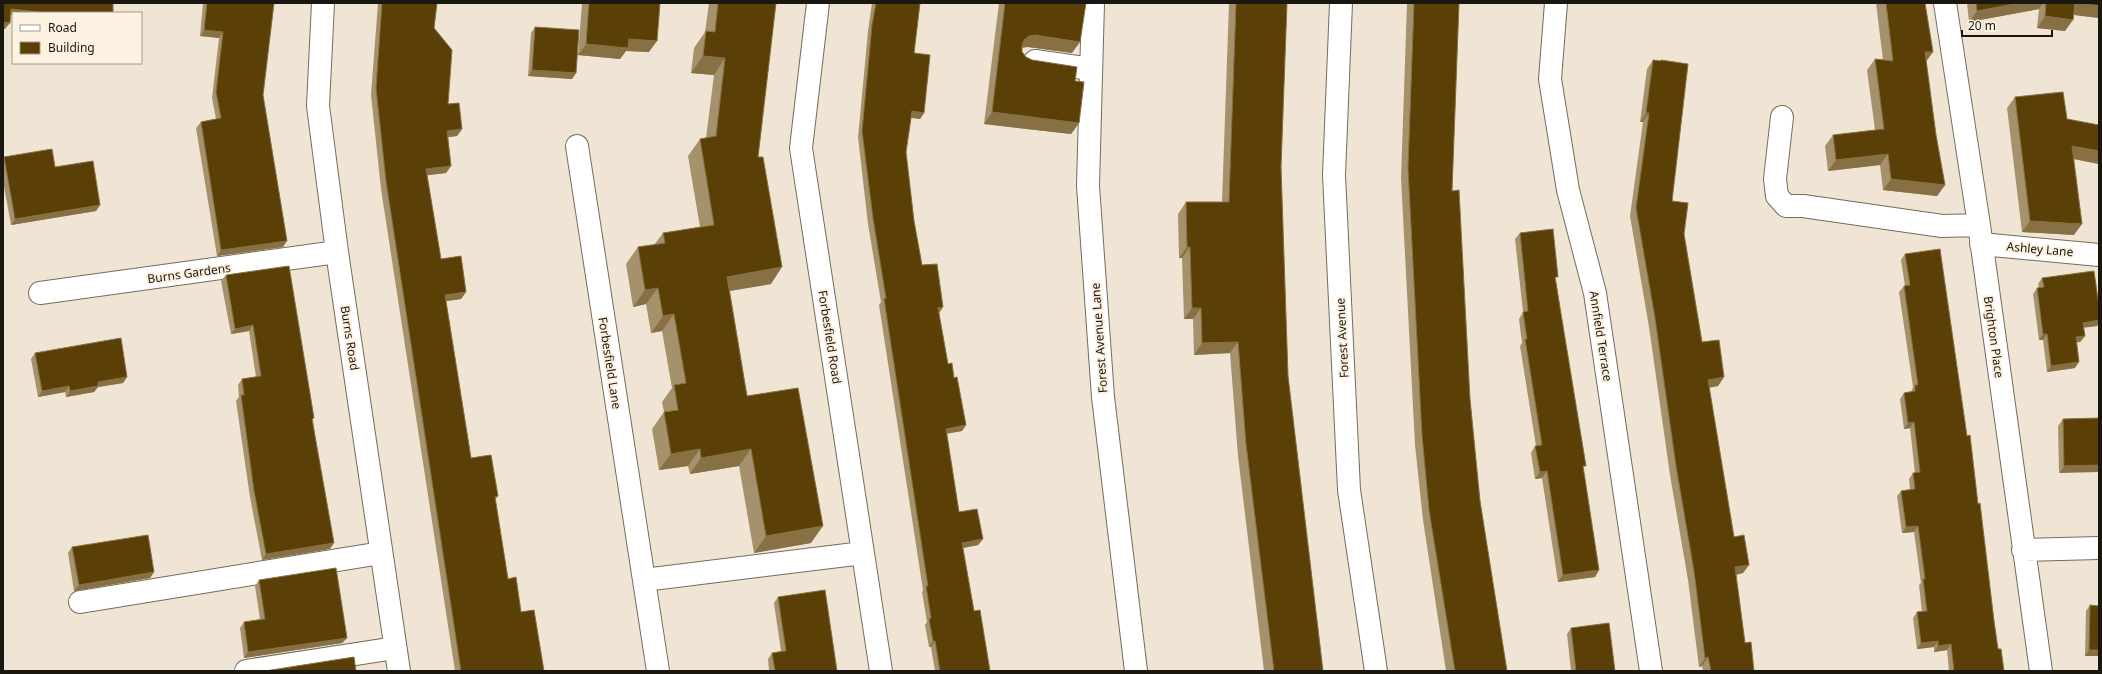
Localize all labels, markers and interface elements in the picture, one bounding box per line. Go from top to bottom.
legend [12,12,142,64]
scale bar [1962,12,2052,38]
text: 20 m [1968,17,1996,34]
text: Road [48,19,77,36]
text: Building [48,39,95,56]
street label: Ashley Lane [2006,238,2074,260]
street label: Burns Gardens [146,259,232,287]
street label: Forest Avenue Lane [1087,282,1111,394]
street label: Forbesfield Road [814,289,846,385]
street label: Annfield Terrace [1585,289,1617,383]
street label: Brighton Place [1980,295,2008,379]
street label: Forest Avenue [1331,297,1353,379]
street label: Burns Road [336,304,364,372]
street label: Forbesfield Lane [594,316,626,411]

